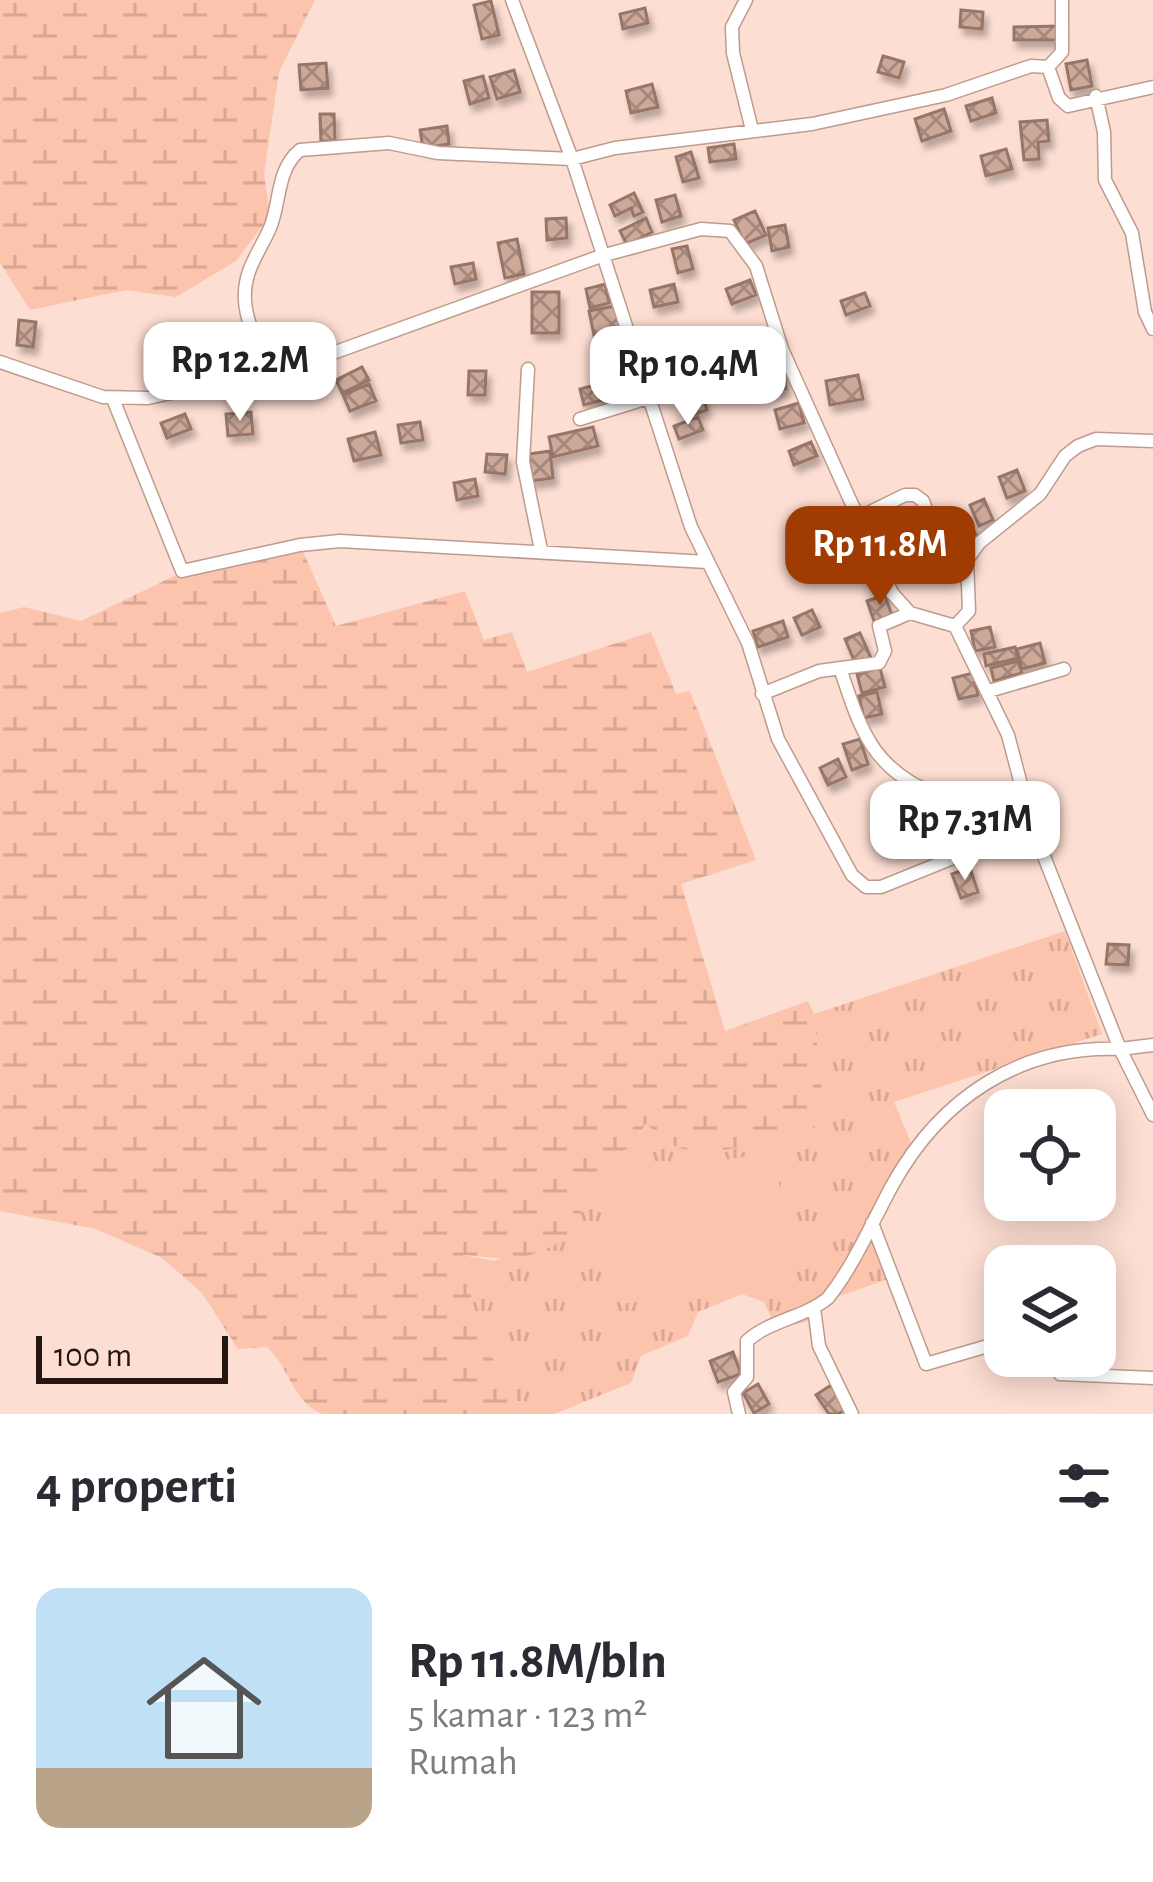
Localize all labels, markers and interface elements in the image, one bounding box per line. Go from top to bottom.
pin: Rp 12.2M [116,322,364,424]
pin: Rp 10.4M [564,326,812,428]
text: Rp 12.2M [170,341,310,380]
text: Rp 10.4M [617,345,759,384]
pin: Rp 11.8M [756,506,1004,608]
text: Rp 11.8M [812,525,948,564]
pin: Rp 7.31M [841,781,1089,883]
text: Rp 7.31M [897,800,1033,839]
map controls [984,1089,1116,1377]
button: locate [984,1089,1116,1221]
button: layers [984,1245,1116,1377]
scale bar [36,1330,228,1383]
text: 100 m [54,1340,132,1373]
icon: filters [1051,1453,1117,1519]
text: 4 properti [36,1461,237,1512]
icon: home [132,1636,276,1780]
text: Rp 11.8M/bln [408,1636,667,1687]
text: 5 kamar · 123 m² [408,1696,647,1735]
text: Rumah [408,1743,518,1782]

